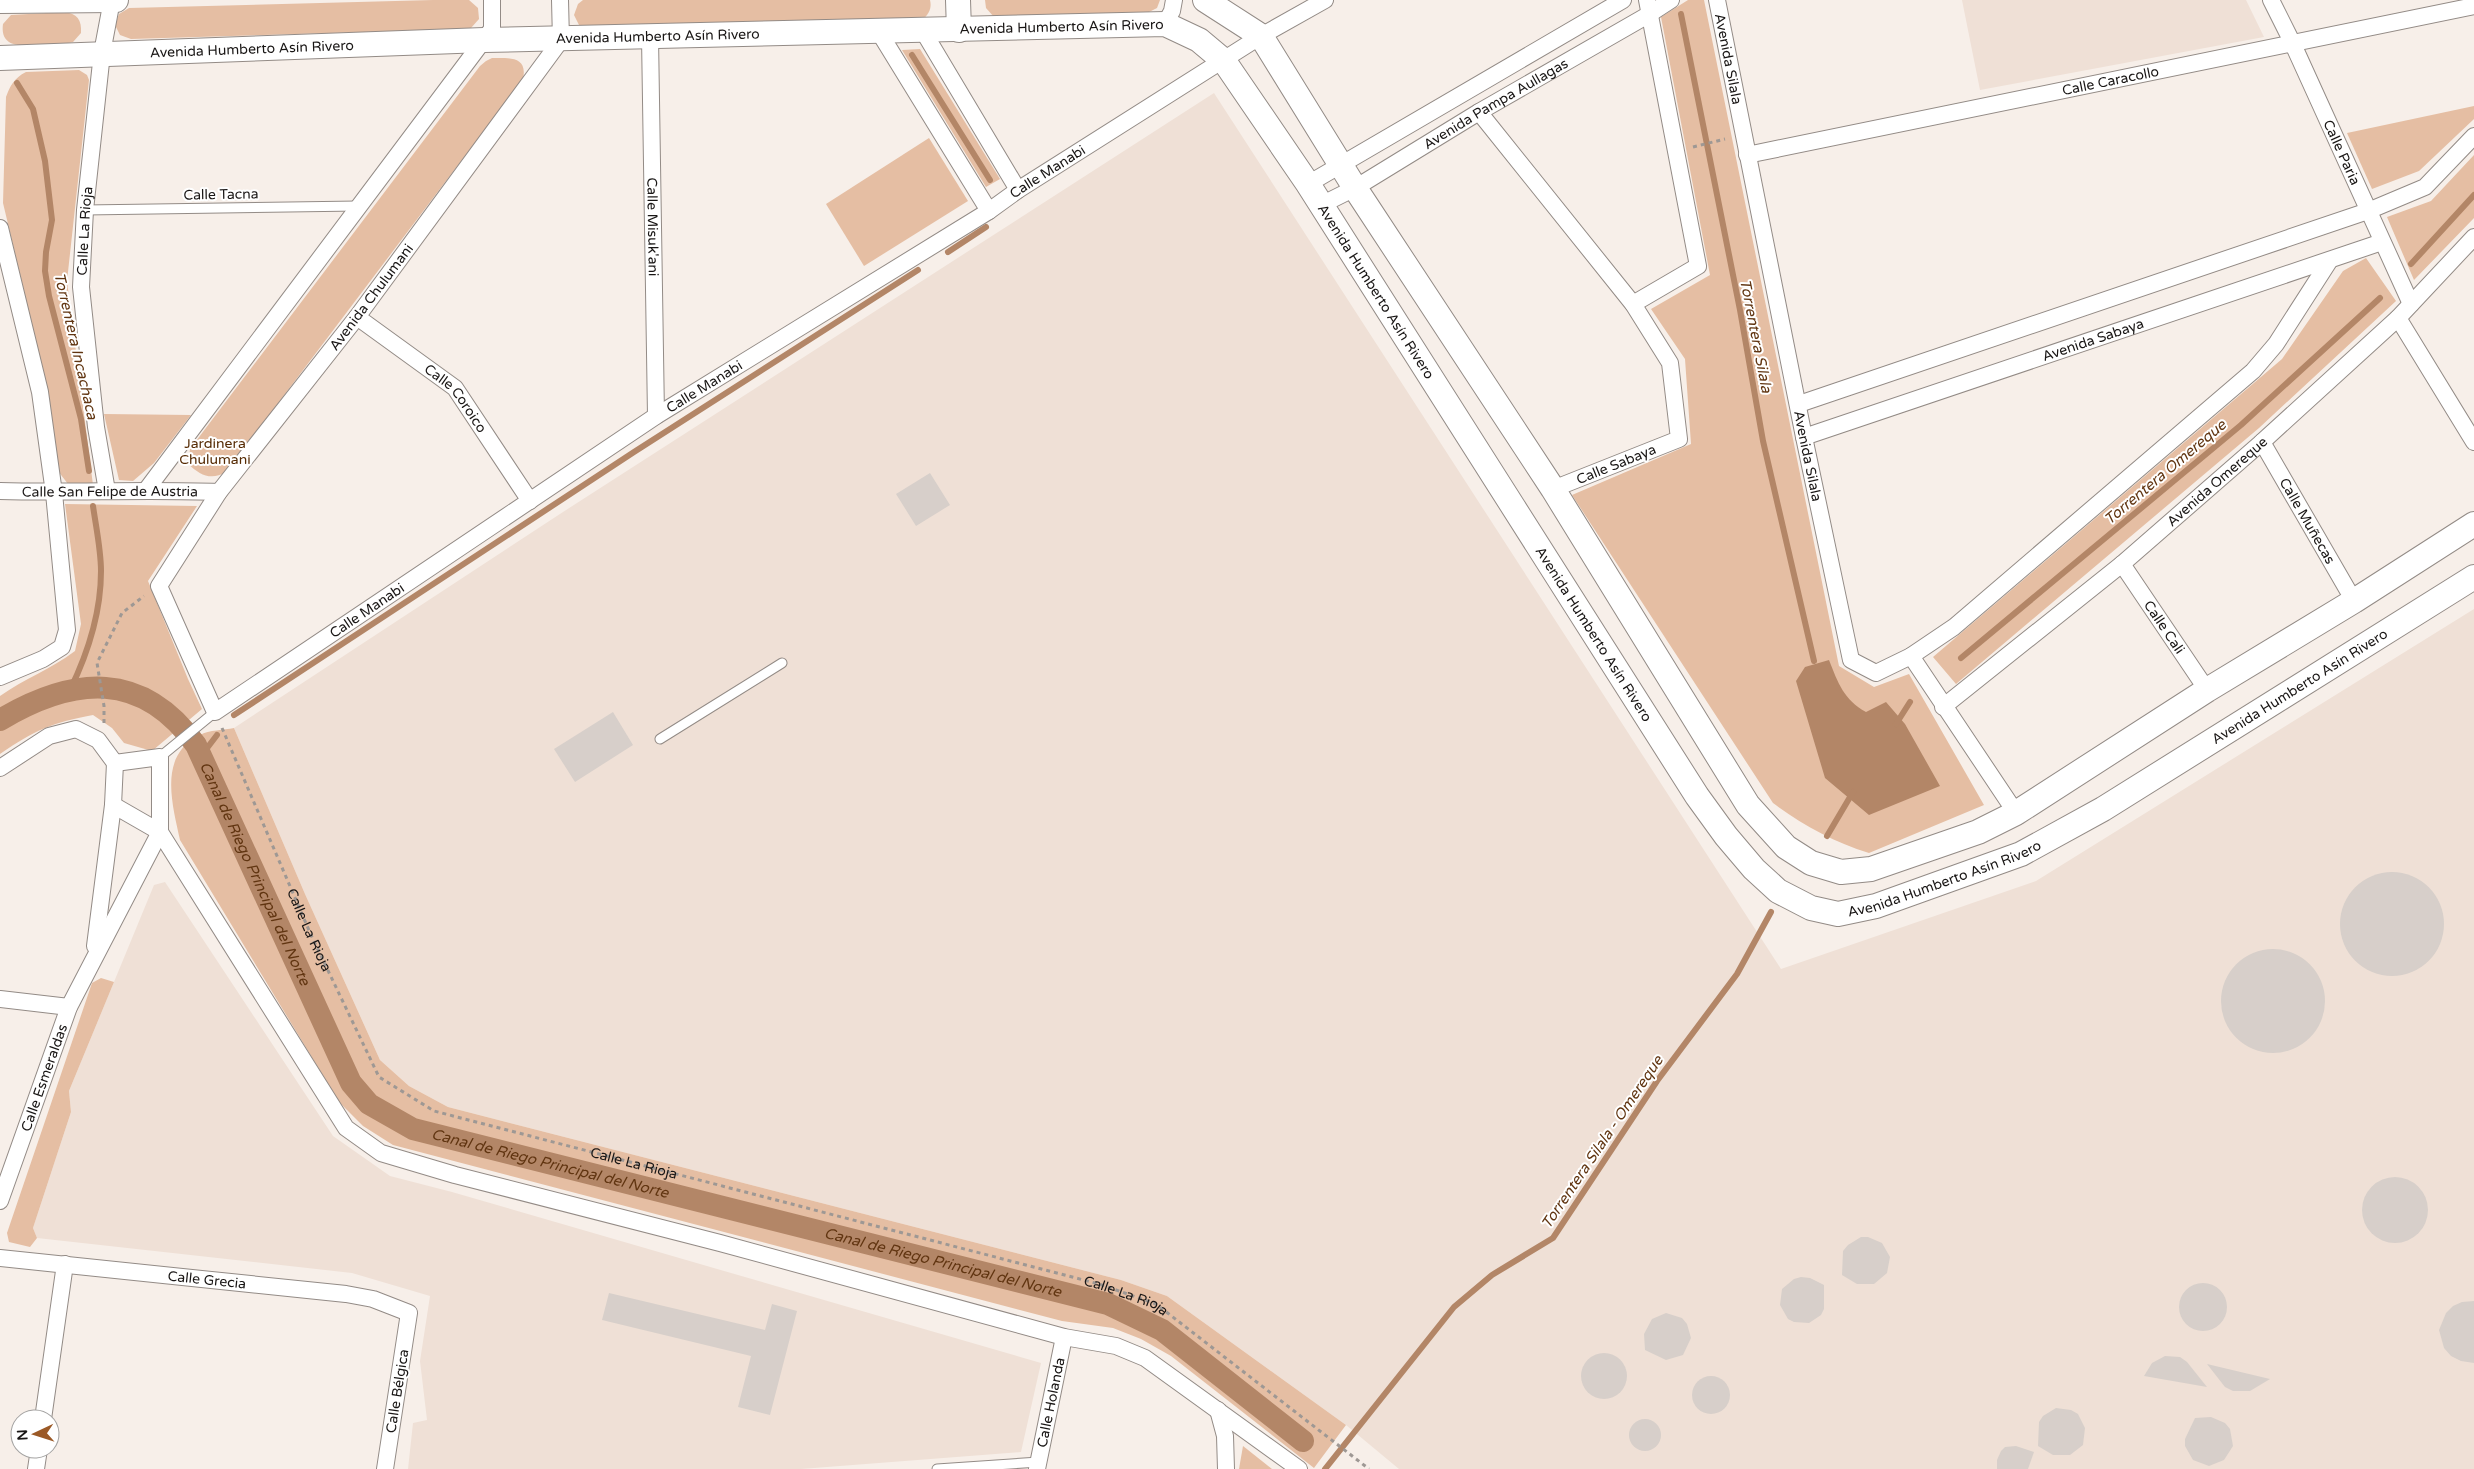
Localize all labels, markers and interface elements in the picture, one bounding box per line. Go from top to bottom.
street label: Avenida Silala [1711,12,1746,106]
street label: Avenida Humberto Asín Rivero [959,16,1164,38]
street label: Avenida Humberto Asín Rivero [555,26,760,47]
street label: Avenida Humberto Asín Rivero [149,37,354,61]
street label: Avenida Pampa Aullagas [1420,55,1571,153]
street label: Calle Caracollo [2061,63,2160,99]
street label: Calle Paria [2319,117,2364,188]
street label: Calle Manabi [1006,142,1089,202]
street label: Calle Misuk'ani [643,177,662,277]
street label: Calle Tacna [183,185,259,204]
street label: Calle La Rioja [74,186,97,276]
street label: Avenida Humberto Asín Rivero [1314,201,1438,382]
street label: Avenida Chulumani [326,241,417,354]
water label: Torrentera Incachaca [50,271,102,422]
water label: Torrentera Silala [1736,278,1776,395]
street label: Avenida Sabaya [2040,315,2146,365]
street label: Calle Manabi [663,357,746,417]
street label: Calle Coroico [421,361,490,436]
street label: Avenida Silala [1790,409,1825,503]
water label: Torrentera Omereque [2100,415,2231,528]
street label: Avenida Omereque [2163,433,2271,530]
park label: Jardinera Chulumani [179,435,251,468]
street label: Calle Sabaya [1574,441,1659,488]
street label: Calle Muñecas [2276,475,2339,567]
street label: Calle San Felipe de Austria [22,483,198,501]
street label: Avenida Humberto Asín Rivero [1532,544,1656,725]
street label: Calle Manabi [326,579,408,642]
street label: Calle Cali [2140,597,2188,657]
street label: Avenida Humberto Asín Rivero [2209,625,2391,748]
water label: Canal de Riego Principal del Norte [196,759,315,989]
street label: Avenida Humberto Asín Rivero [1846,837,2044,921]
street label: Calle La Rioja [283,886,335,974]
street label: Calle Esmeraldas [17,1022,71,1134]
water label: Torrentera Silala - Omereque [1537,1051,1668,1232]
water label: Canal de Riego Principal del Norte [430,1125,672,1202]
street label: Calle La Rioja [588,1144,679,1183]
water label: Canal de Riego Principal del Norte [822,1224,1065,1301]
street label: Calle Grecia [167,1267,247,1293]
street label: Calle La Rioja [1082,1272,1172,1319]
street label: Calle Bélgica [382,1348,413,1434]
street label: Calle Holanda [1034,1356,1069,1449]
north arrow [10,1409,60,1459]
text: N [14,1429,31,1441]

